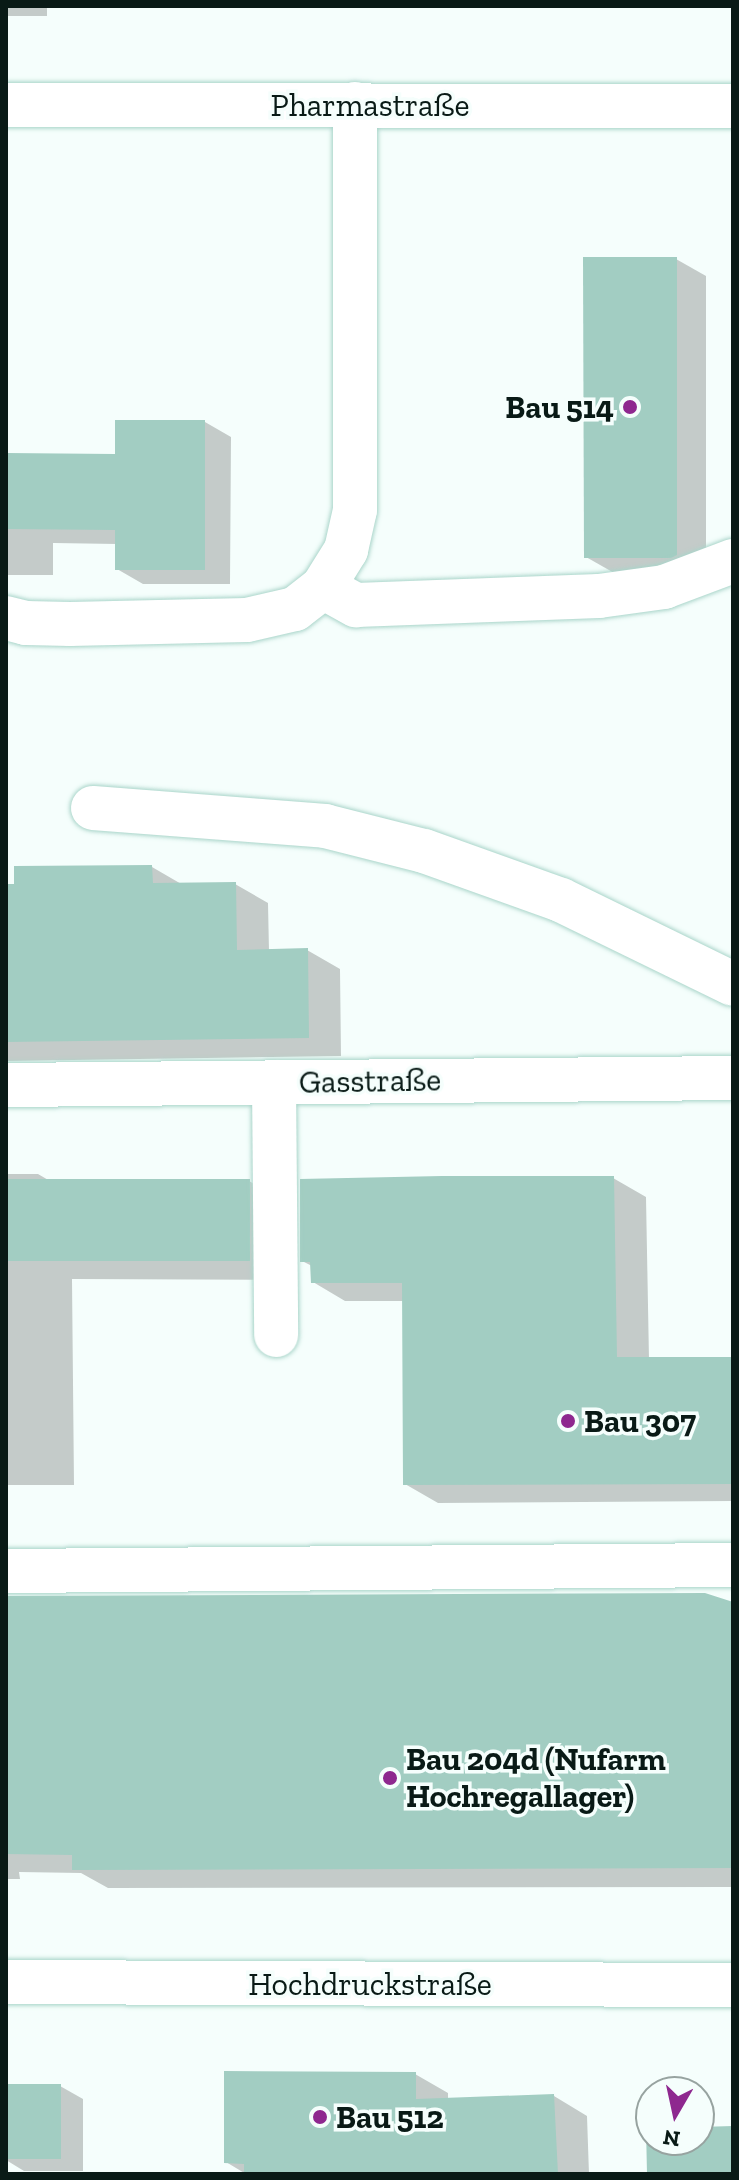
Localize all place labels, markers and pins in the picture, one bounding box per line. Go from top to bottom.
place label: Bau 514 [505,388,614,426]
marker: Bau 514 [621,398,639,416]
place label: Bau 307 [584,1402,696,1440]
marker: Bau 307 [559,1412,577,1430]
place label: Bau 204d (Nufarm Hochregallager) [406,1741,666,1816]
marker: Bau 204d (Nufarm Hochregallager) [381,1769,399,1787]
place label: Bau 512 [336,2098,444,2136]
marker: Bau 512 [311,2108,329,2126]

